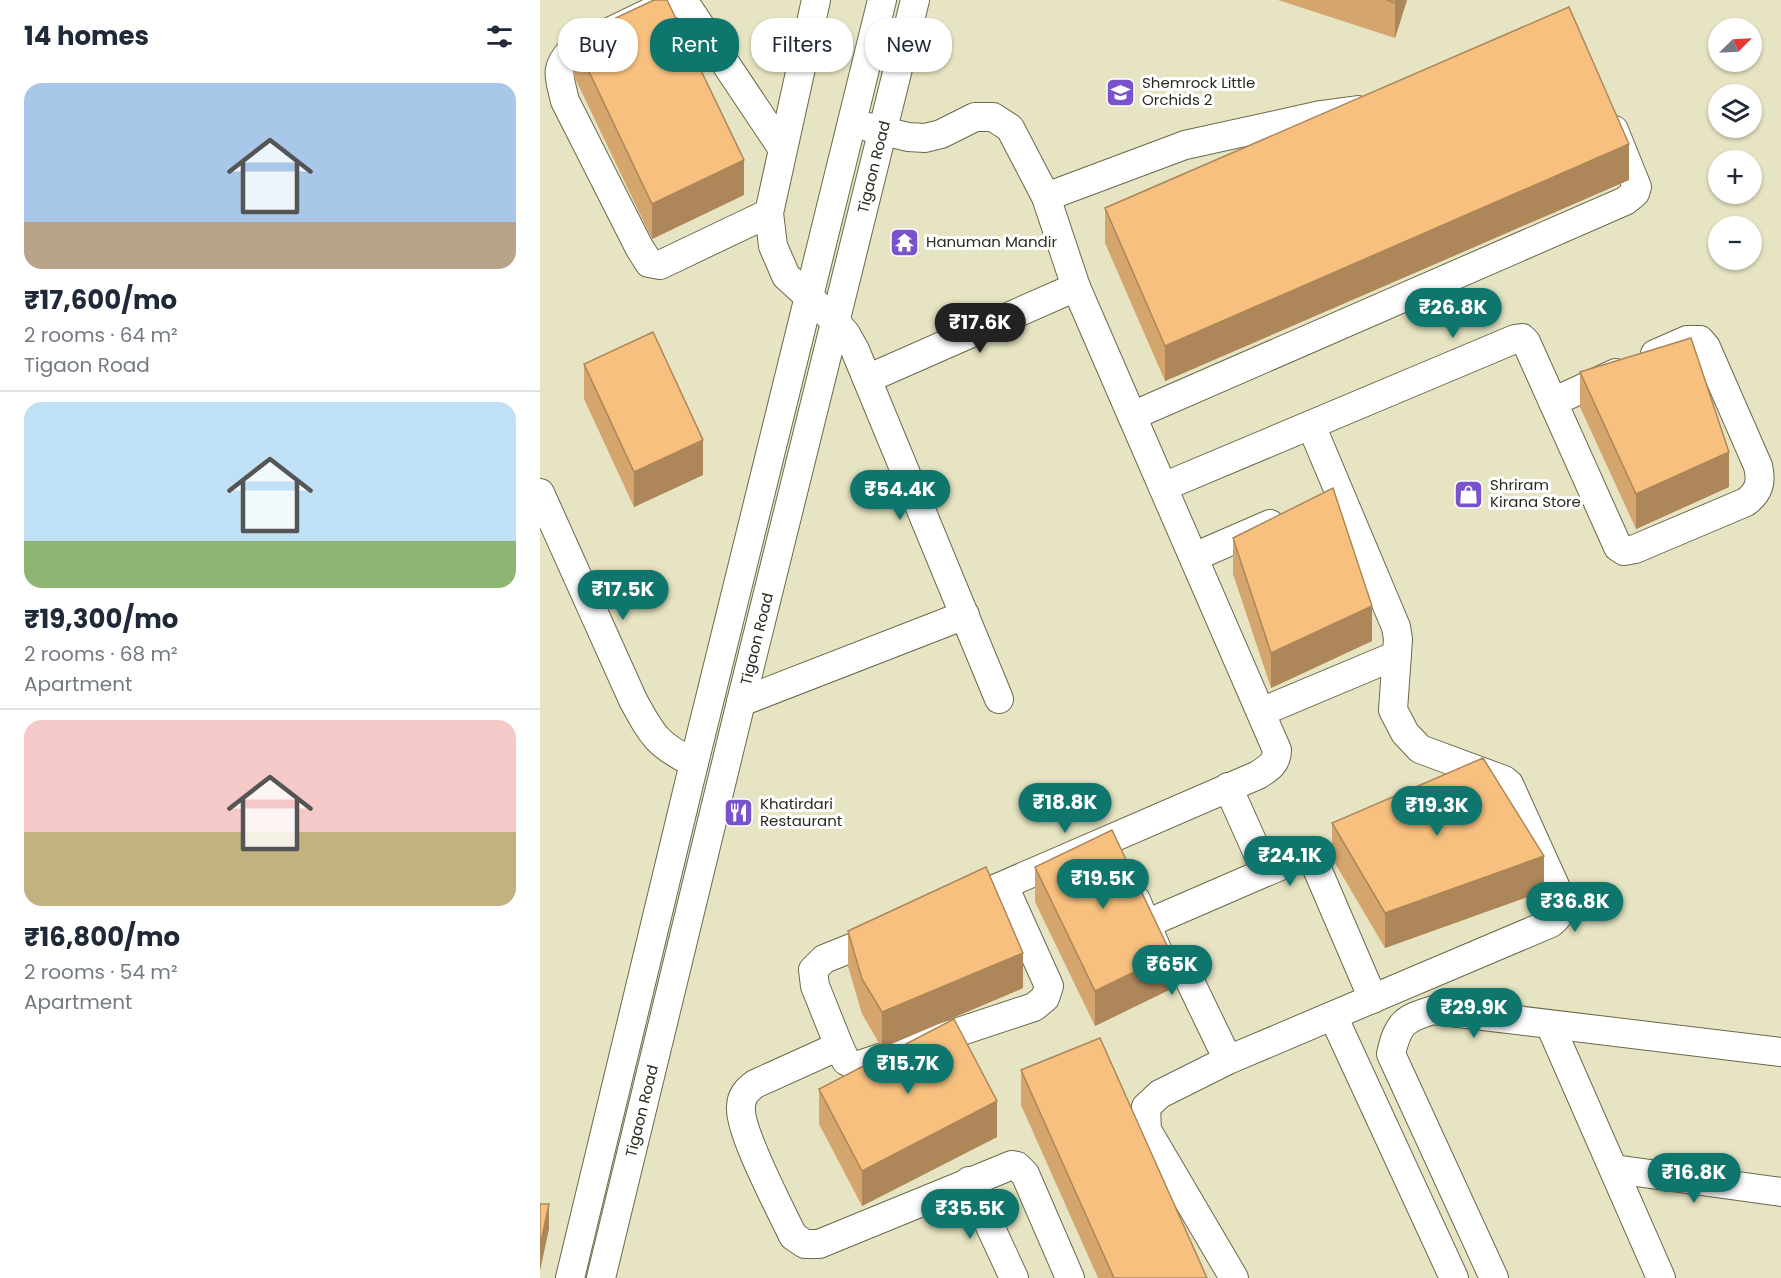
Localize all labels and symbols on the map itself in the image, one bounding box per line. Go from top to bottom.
north arrow [1708,18,1762,72]
place label: Shemrock Little Orchids 2 [1142,72,1255,110]
school or university icon: Shemrock Little Orchids 2 [1105,76,1137,108]
street label: Tigaon Road [852,119,895,215]
temple icon: Hanuman Mandir [889,226,921,258]
place label: Hanuman Mandir [926,231,1057,252]
pin: ₹26.8K [1404,288,1502,339]
pin: ₹17.6K [931,303,1029,354]
pin: ₹54.4K [851,470,949,521]
place label: Shriram Kirana Store [1490,474,1581,512]
shop icon: Shriram Kirana Store [1453,478,1485,510]
pin: ₹17.5K [574,570,672,621]
street label: Tigaon Road [735,591,778,687]
pin: ₹18.8K [1016,783,1114,834]
pin: ₹19.3K [1388,786,1486,837]
place label: Khatirdari Restaurant [760,793,842,831]
restaurant icon: Khatirdari Restaurant [723,797,755,829]
pin: ₹24.1K [1241,836,1339,887]
pin: ₹19.5K [1054,859,1152,910]
pin: ₹36.8K [1526,882,1624,933]
pin: ₹65K [1136,945,1208,996]
pin: ₹29.9K [1425,988,1523,1039]
pin: ₹15.7K [859,1044,957,1095]
street label: Tigaon Road [620,1063,663,1159]
pin: ₹16.8K [1645,1153,1743,1204]
pin: ₹35.5K [921,1189,1019,1240]

